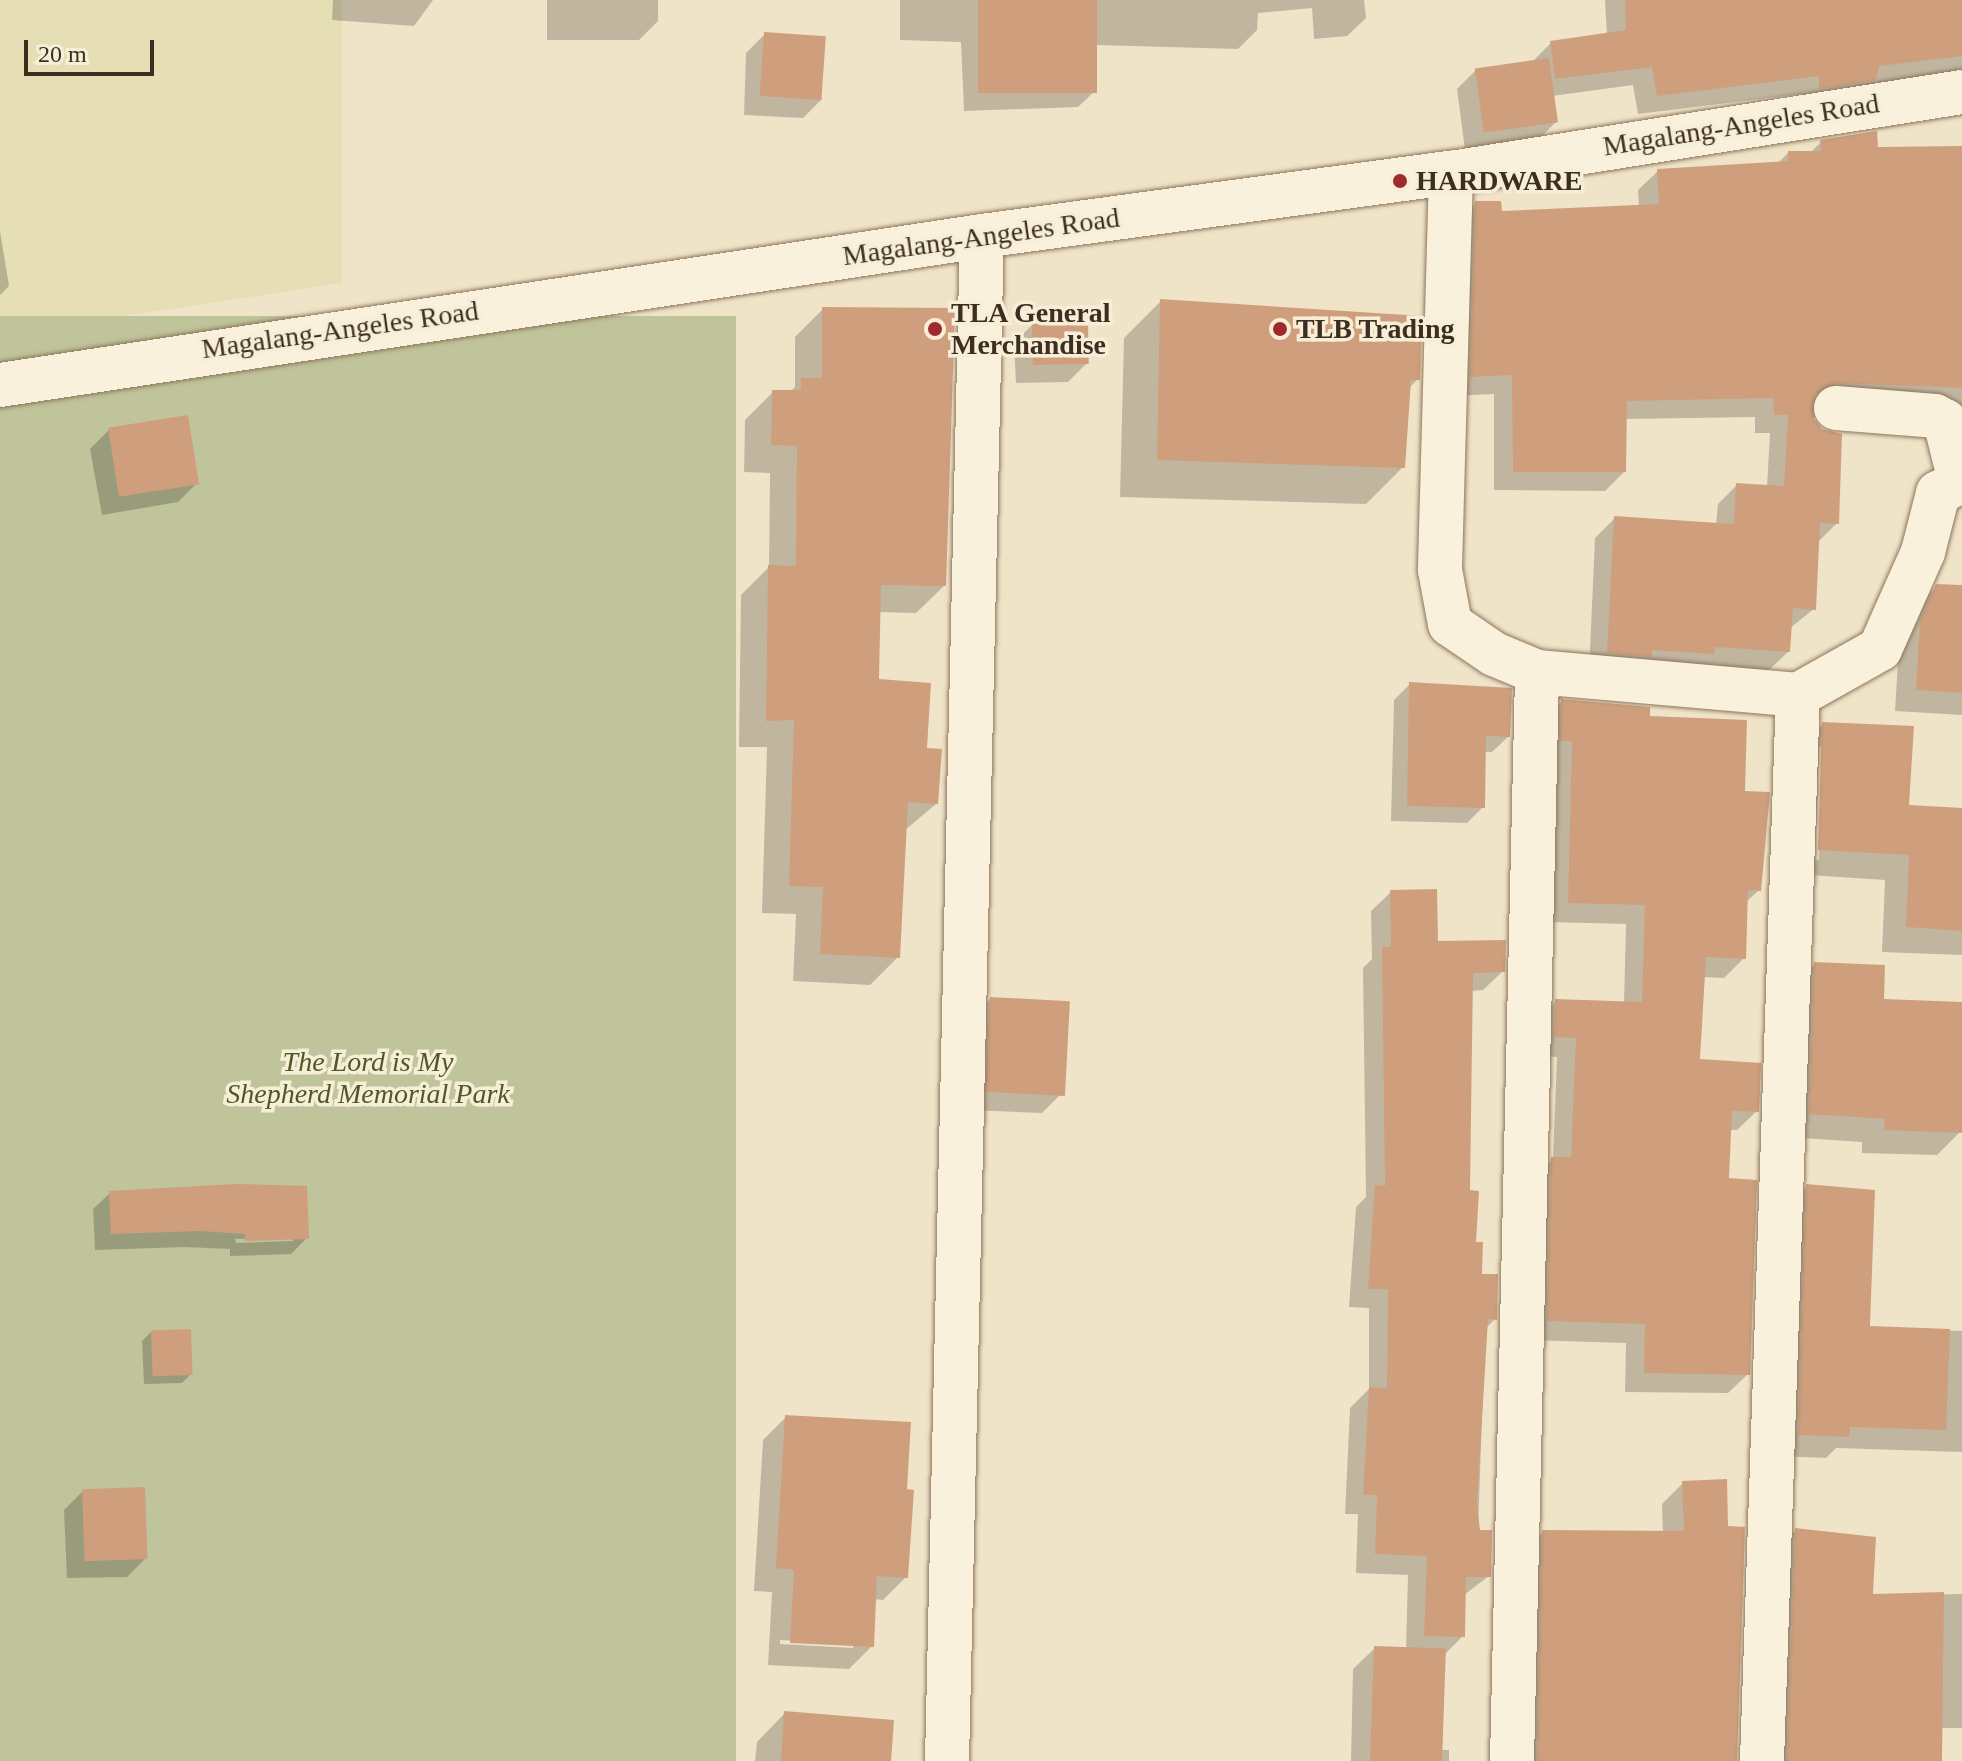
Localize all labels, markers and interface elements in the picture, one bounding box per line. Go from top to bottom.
scale bar [28,24,158,74]
text: 20 m [38,41,87,67]
street label: Magalang-Angeles Road [1601,87,1881,163]
place label: HARDWARE [1416,164,1582,198]
marker: HARDWARE [1391,172,1409,190]
street label: Magalang-Angeles Road [840,201,1122,273]
street label: Magalang-Angeles Road [199,294,481,366]
place label: TLA General Merchandise [951,296,1112,362]
place label: TLB Trading [1296,312,1455,346]
marker: TLA General Merchandise [926,320,944,338]
marker: TLB Trading [1271,320,1289,338]
park label: The Lord is My Shepherd Memorial Park [226,1045,510,1111]

